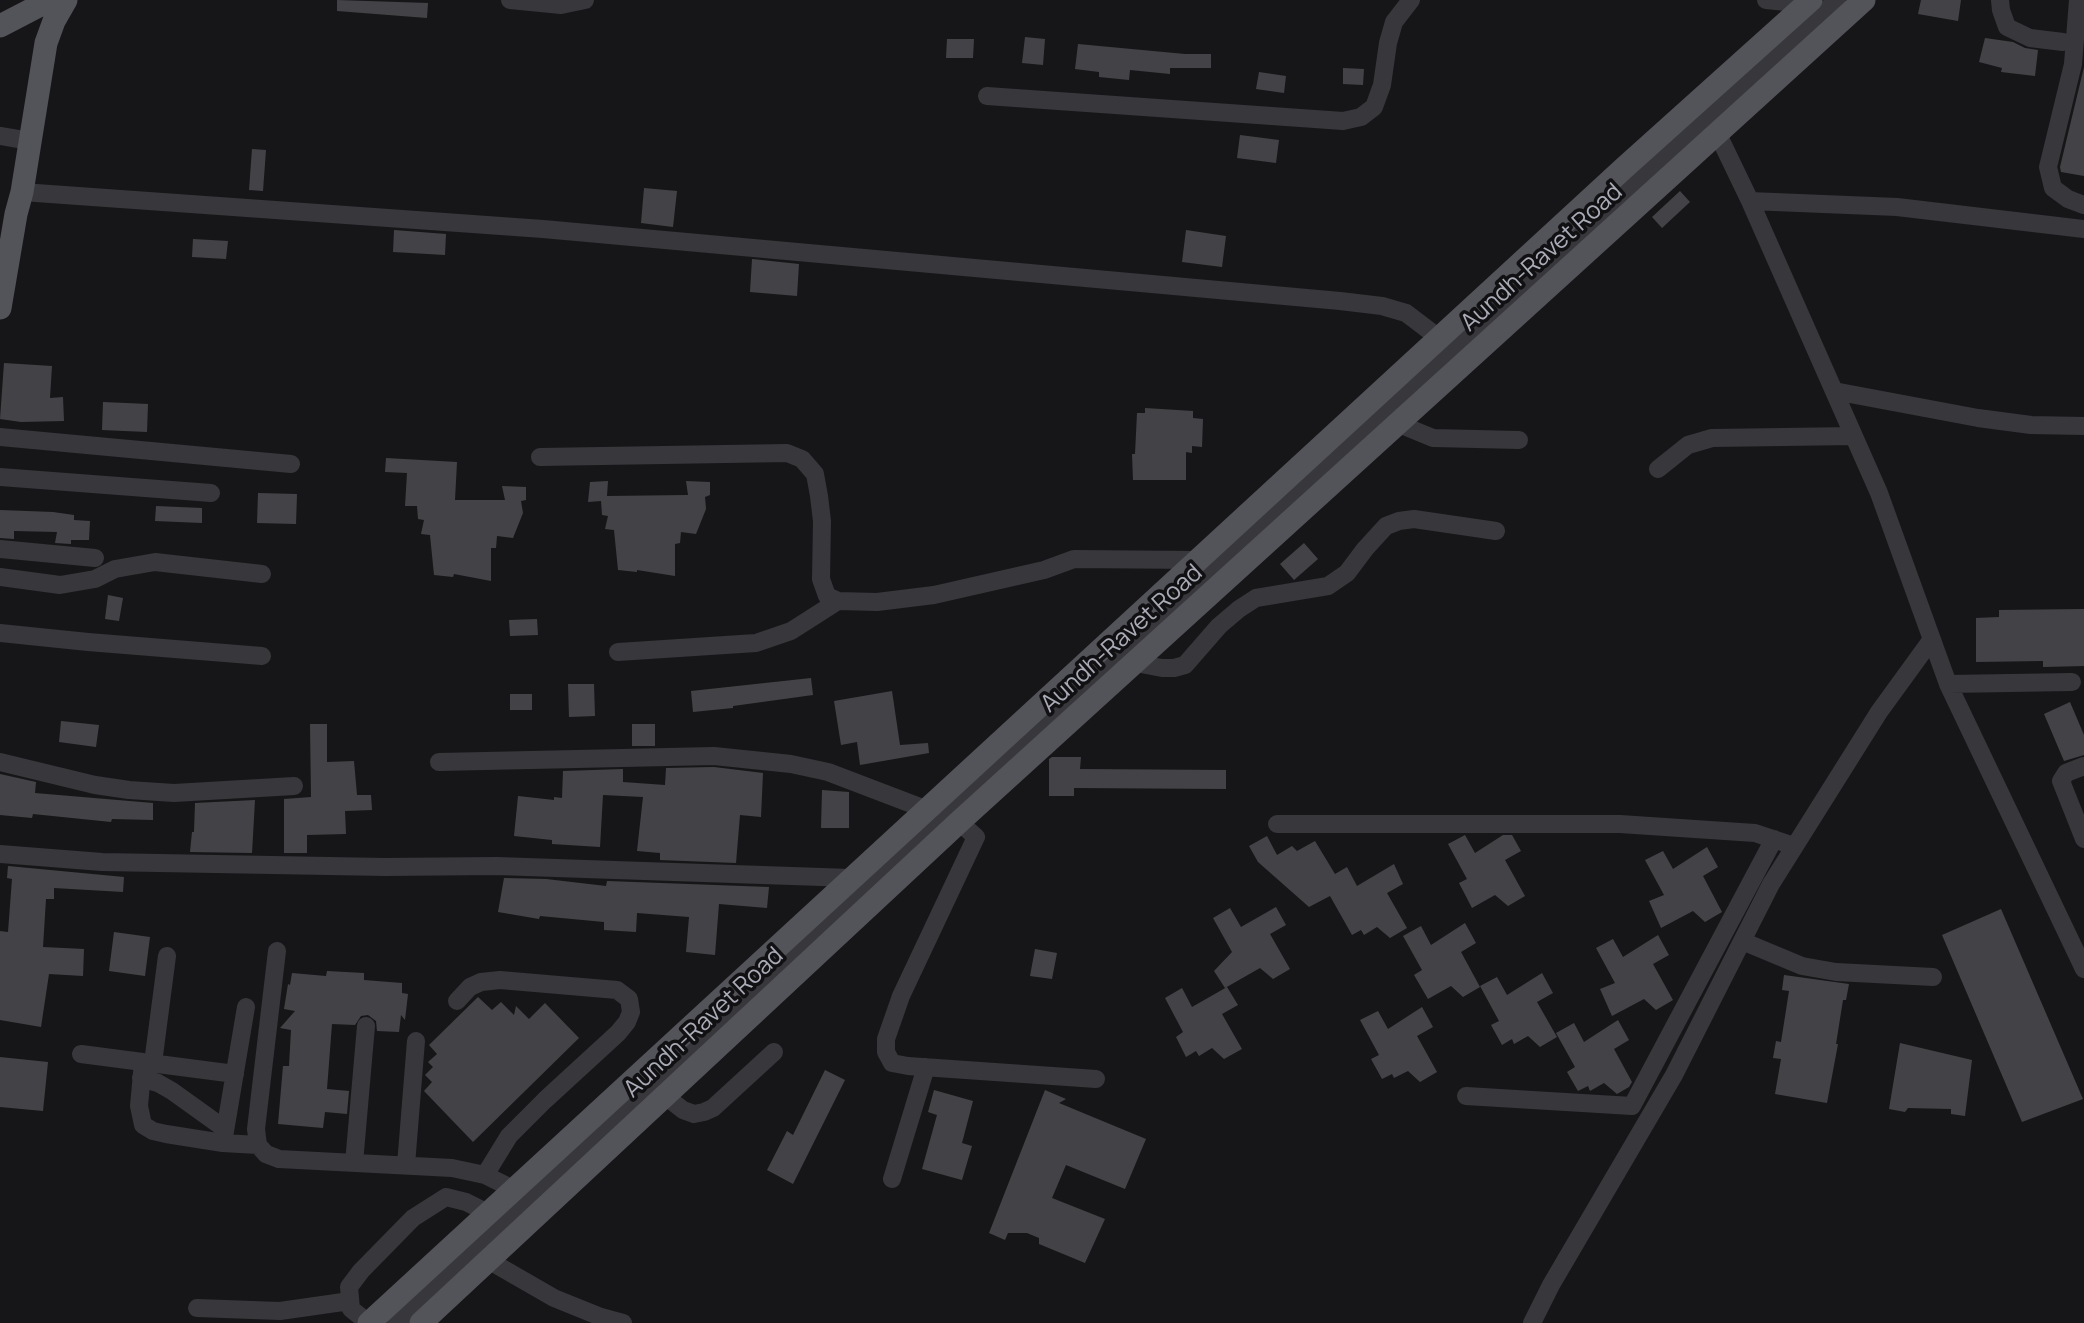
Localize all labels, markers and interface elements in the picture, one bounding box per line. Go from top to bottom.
street label: Aundh-Ravet Road [1455,178,1629,338]
street label: Aundh-Ravet Road [1035,559,1209,719]
street label: Aundh-Ravet Road [618,942,790,1104]

